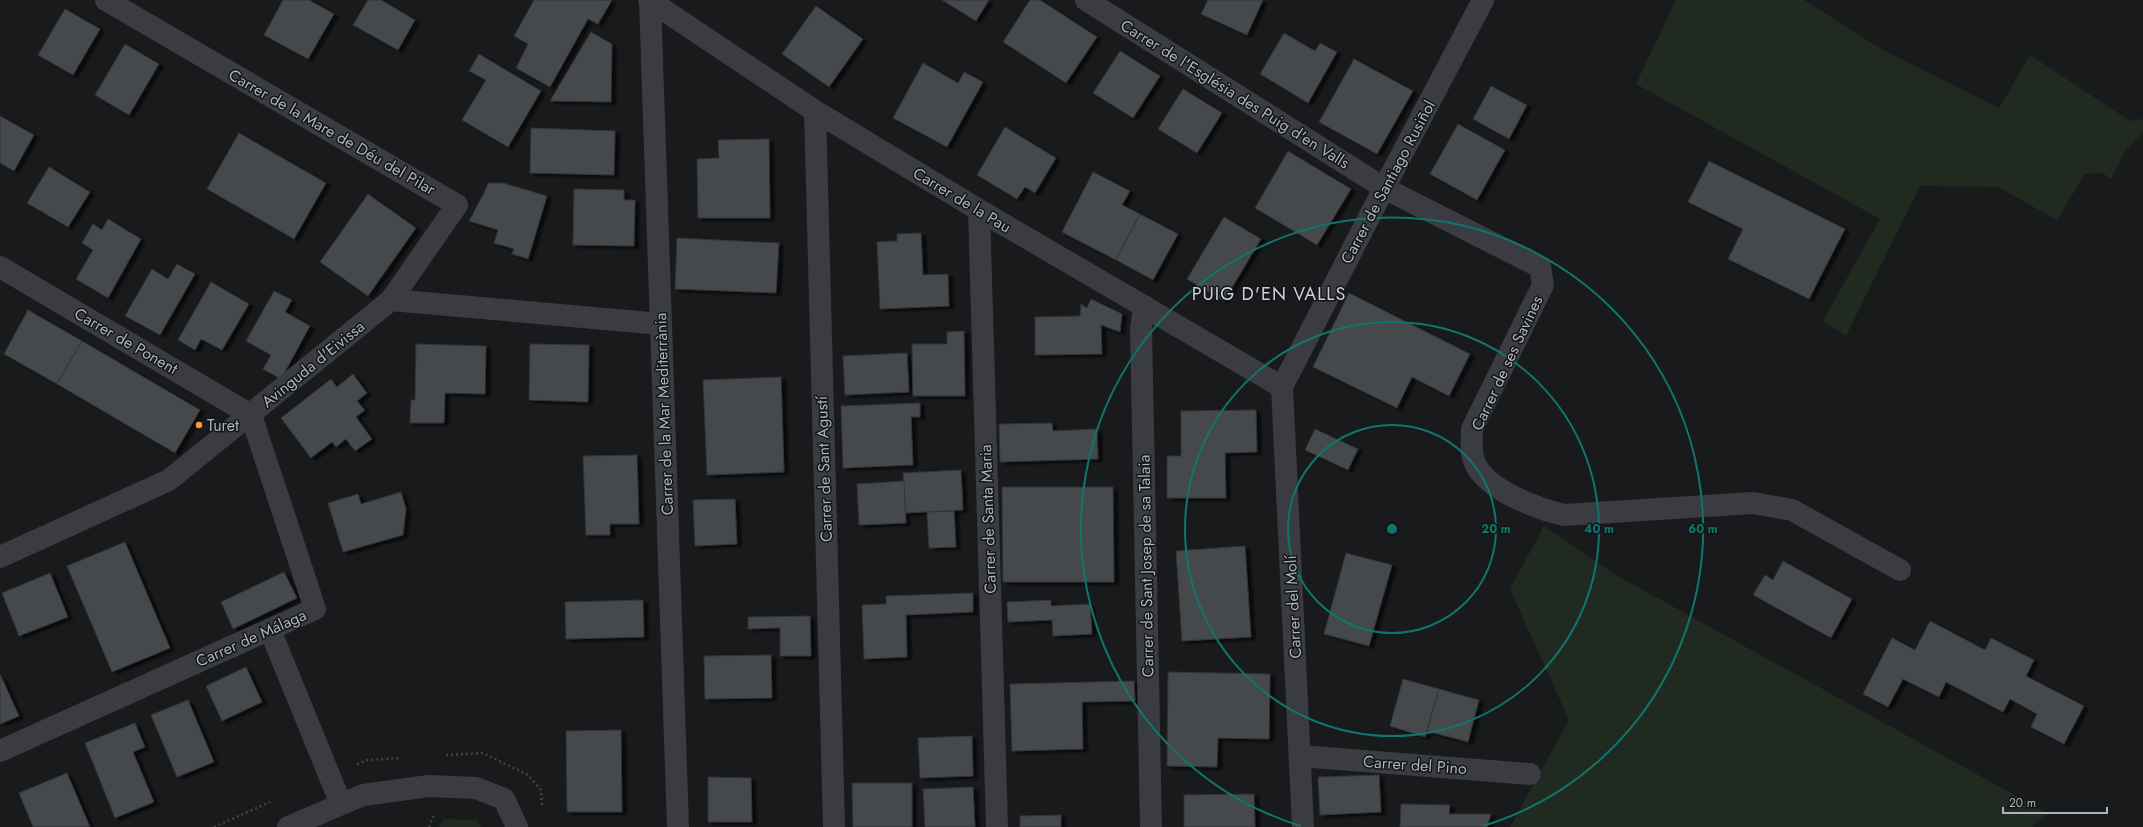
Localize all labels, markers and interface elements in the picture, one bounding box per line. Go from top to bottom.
street label: Carrer de l'Església des Puig d'en Valls [1116,14,1354,174]
street label: Carrer de la Mare de Déu del Pilar [224,63,440,201]
street label: Carrer de Santiago Rusiñol [1335,96,1441,268]
street label: Carrer de la Pau [909,162,1015,238]
district label: PUIG D'EN VALLS [1192,281,1346,307]
street label: Carrer de ses Savines [1466,292,1548,434]
street label: Carrer de Ponent [70,302,182,380]
street label: Carrer de la Mar Mediterrània [649,312,679,516]
street label: Avinguda d'Eivissa [256,315,370,413]
street label: Carrer de Sant Agustí [810,395,838,542]
place label: Turet [207,414,239,437]
marker: Turet [194,420,204,430]
street label: Carrer de Santa Maria [974,444,1002,594]
street label: Carrer de Sant Josep de sa Talaia [1133,454,1159,678]
text: 20 m [1481,520,1511,538]
text: 40 m [1584,520,1614,538]
text: 60 m [1688,520,1718,538]
centre of rings [1385,522,1399,536]
street label: Carrer del Molí [1279,554,1307,659]
street label: Carrer de Málaga [192,603,310,673]
street label: Carrer del Pino [1362,750,1468,780]
scale bar [2003,789,2107,815]
text: 20 m [2009,794,2036,812]

